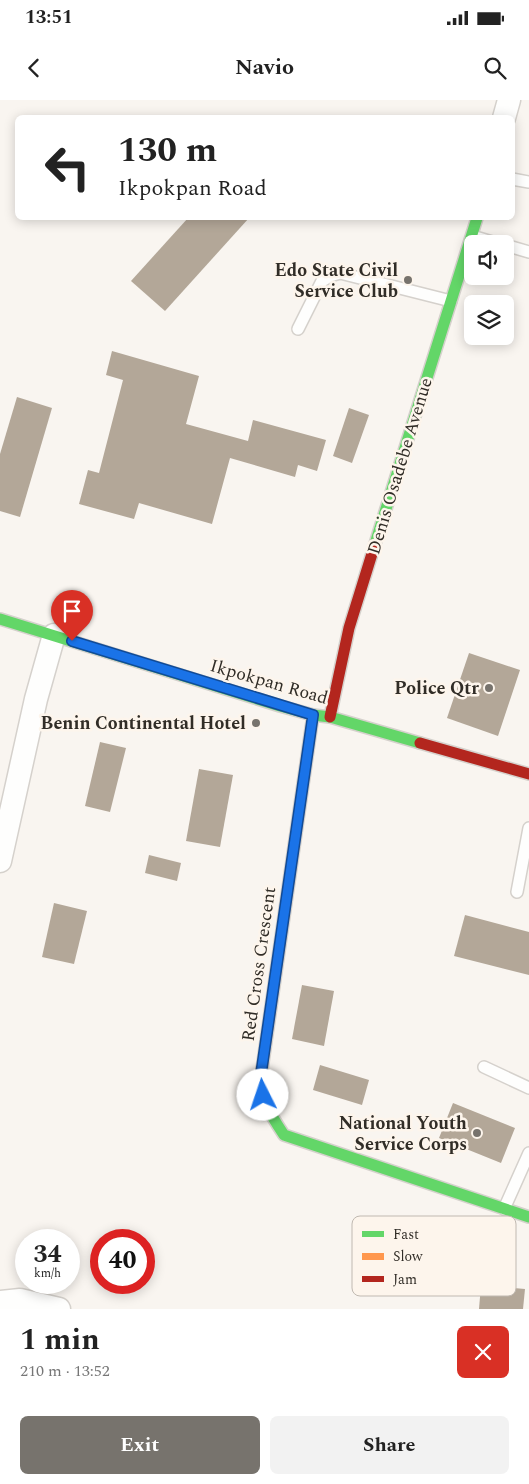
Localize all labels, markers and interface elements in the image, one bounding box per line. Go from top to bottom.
text: 13:51 [25,3,73,32]
text: Navio [235,51,294,84]
icon: back [20,54,48,82]
icon: search [481,54,509,82]
text: 130 m [118,124,217,177]
icon: left [35,135,100,200]
text: Ikpokpan Road [118,172,267,205]
map controls [464,235,514,345]
button: sound [464,235,514,285]
place label: Edo State Civil Service Club [275,257,398,305]
marker: Edo State Civil Service Club [402,274,414,286]
button: layers [464,295,514,345]
street label: Denis Osadebe Avenue [360,374,440,558]
pin [51,590,93,641]
icon: arrive [58,597,86,625]
street label: Ikpokpan Road [207,652,331,712]
place label: Police Qtr [394,675,479,702]
marker: Police Qtr [483,682,495,694]
place label: Benin Continental Hotel [40,710,246,737]
marker: Benin Continental Hotel [250,717,262,729]
street label: Red Cross Crescent [235,885,283,1043]
position arrow [236,1068,288,1120]
place label: National Youth Service Corps [339,1110,467,1158]
marker: National Youth Service Corps [471,1127,483,1139]
legend [352,1216,516,1296]
text: Fast [393,1224,419,1245]
speed limit sign: 40 [90,1229,155,1294]
text: 34 [33,1236,62,1274]
text: Slow [393,1246,423,1267]
text: km/h [34,1264,61,1283]
text: Jam [393,1269,417,1290]
text: 1 min [20,1317,100,1363]
button: close [457,1326,509,1378]
text: 210 m · 13:52 [20,1359,110,1383]
button: Exit [20,1416,260,1474]
button: Share [270,1416,509,1474]

